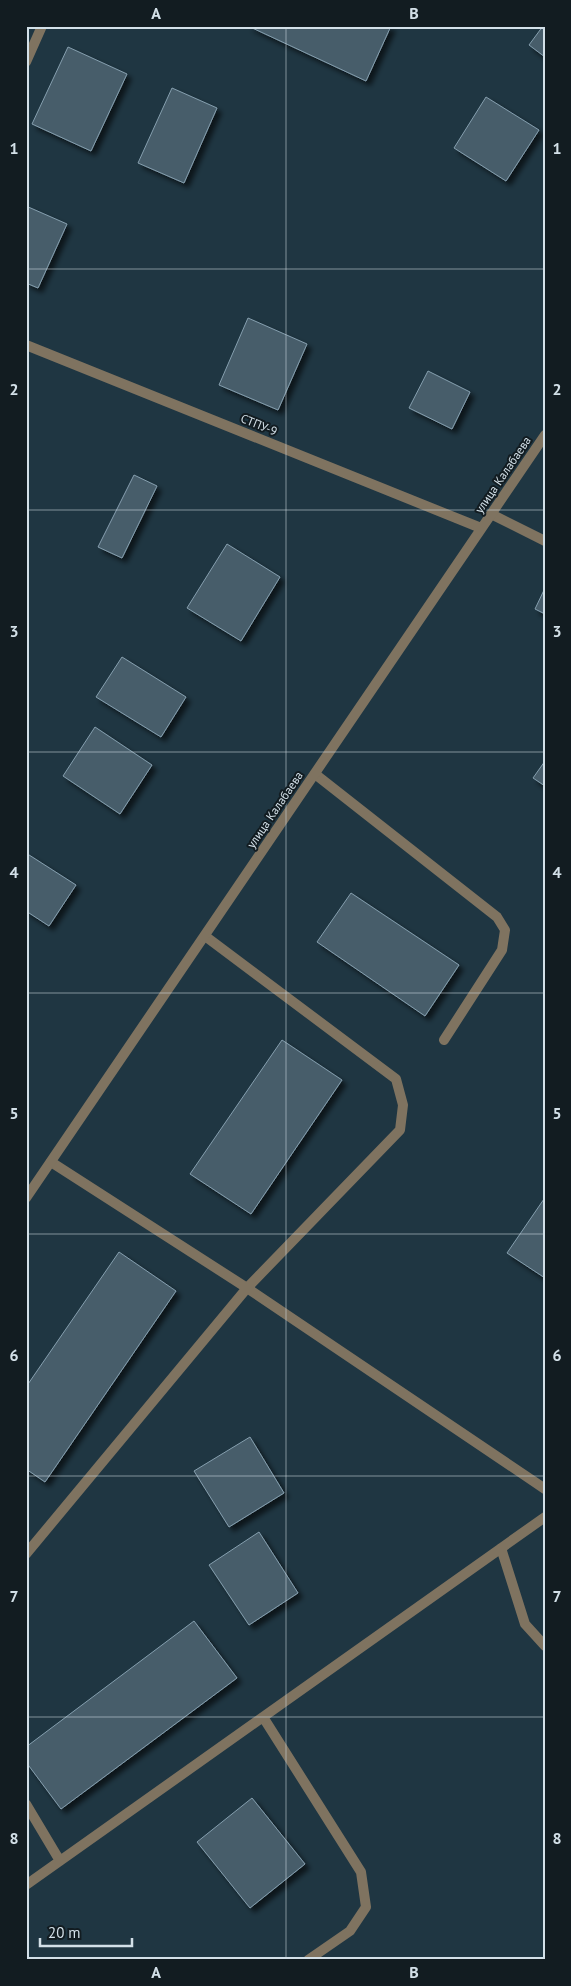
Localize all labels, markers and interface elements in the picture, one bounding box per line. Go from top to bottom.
text: A [151,3,161,23]
text: B [409,3,419,23]
text: 1 [9,138,19,158]
text: 1 [552,138,562,158]
text: 2 [9,379,19,399]
text: 2 [552,379,562,399]
street label: СТПУ-9 [239,410,280,439]
street label: улица Калабаева [471,433,534,516]
text: 3 [9,621,19,641]
text: 3 [552,621,562,641]
street label: улица Калабаева [243,768,306,851]
text: 4 [9,862,19,882]
text: 4 [552,862,562,882]
text: 5 [9,1103,19,1123]
text: 5 [552,1103,562,1123]
text: 6 [9,1345,19,1365]
text: 6 [552,1345,562,1365]
text: 7 [9,1586,19,1606]
text: 7 [552,1586,562,1606]
text: 8 [9,1828,19,1848]
text: 8 [552,1828,562,1848]
scale bar [40,1916,132,1948]
text: 20 m [48,1923,81,1942]
text: A [151,1962,161,1982]
text: B [409,1962,419,1982]

